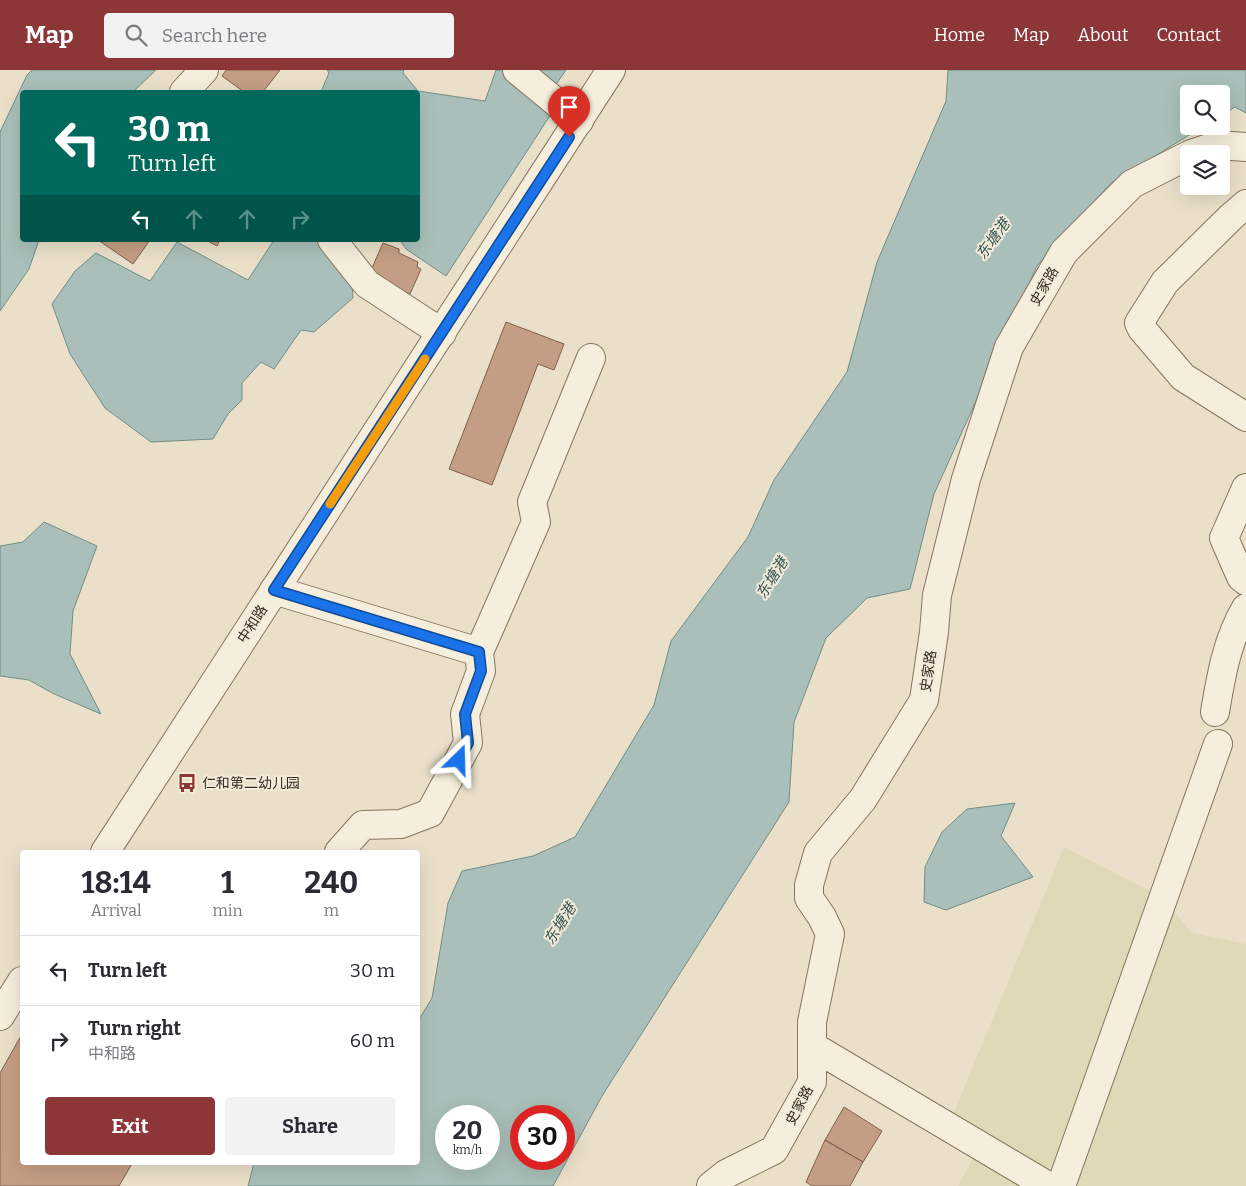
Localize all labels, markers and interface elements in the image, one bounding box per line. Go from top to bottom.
search box [104,13,454,58]
text: Map [25,21,74,49]
icon: search [122,21,150,49]
text: Search here [162,24,267,47]
text: Home [934,24,985,46]
text: Map [1013,24,1049,46]
text: About [1077,24,1128,46]
text: Contact [1156,24,1221,46]
map controls [1180,85,1230,195]
button: search [1180,85,1230,135]
pin [548,86,590,137]
icon: arrive [555,93,583,121]
text: 30 m [128,108,210,150]
icon: left [45,110,110,175]
button: layers [1180,145,1230,195]
text: Turn left [128,150,216,177]
icon: left [127,205,155,233]
icon: ahead [180,205,208,233]
icon: ahead [233,205,261,233]
icon: right [286,205,314,233]
water label: 东塘港 [972,214,1015,262]
street label: 史家路 [1027,264,1062,309]
water label: 东塘港 [752,552,793,602]
street label: 中和路 [234,602,271,647]
street label: 史家路 [917,649,940,693]
position arrow [432,733,484,785]
bus stop icon: 仁和第二幼儿园 [176,772,198,794]
place label: 仁和第二幼儿园 [202,775,300,792]
text: 18:14 [82,865,151,901]
text: 1 [221,865,234,901]
text: 240 [304,865,358,901]
water label: 东塘港 [540,898,581,948]
text: Arrival [91,901,142,920]
text: min [212,901,243,920]
text: m [324,901,339,920]
icon: left [45,957,73,985]
text: Turn left [88,959,167,982]
text: 30 m [350,959,395,982]
text: Turn right [88,1017,181,1040]
icon: right [45,1027,73,1055]
text: 60 m [350,1029,395,1052]
text: 中和路 [88,1044,136,1063]
street label: 史家路 [782,1083,817,1128]
button: Exit [45,1097,215,1155]
button: Share [225,1097,395,1155]
speed limit sign: 30 [510,1105,575,1170]
text: 20 [453,1116,482,1146]
text: km/h [453,1143,482,1157]

